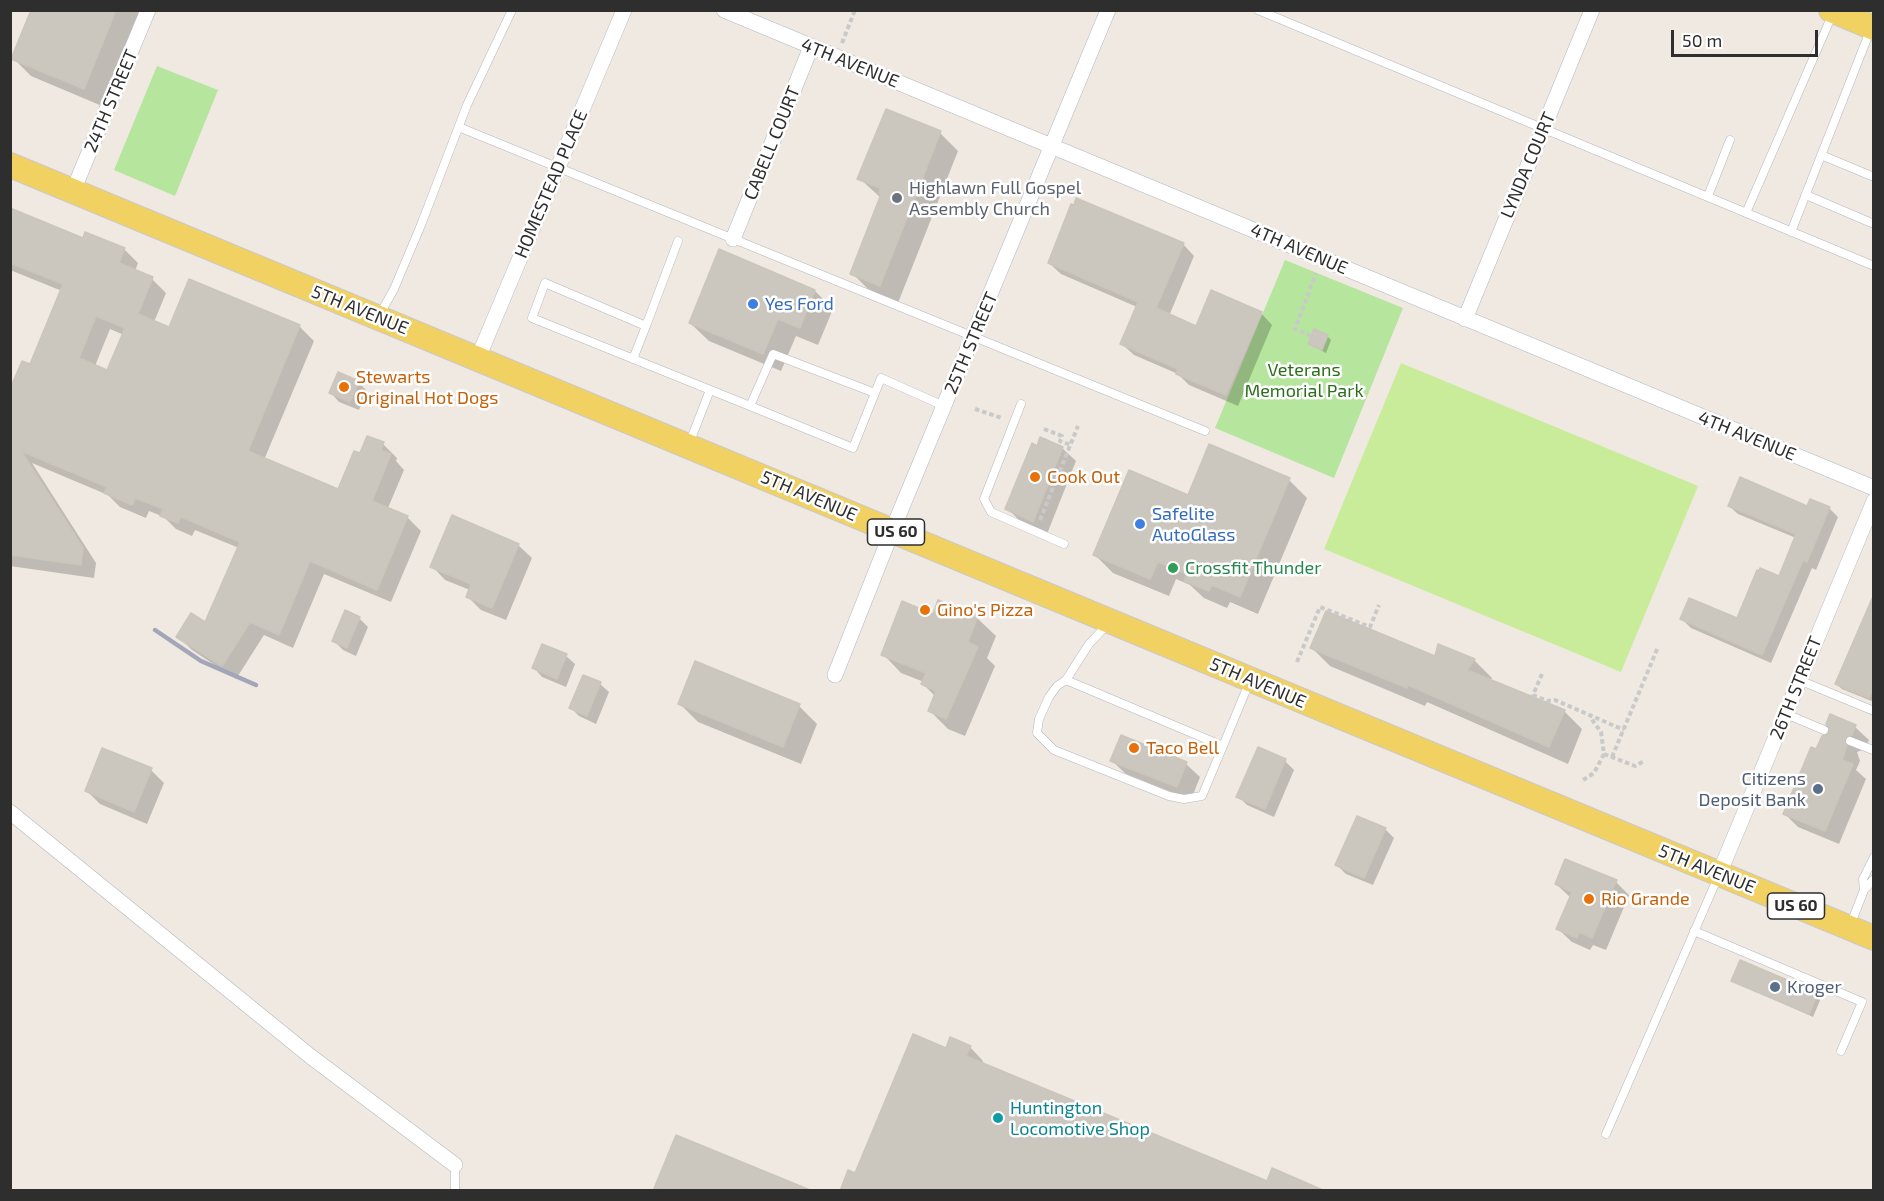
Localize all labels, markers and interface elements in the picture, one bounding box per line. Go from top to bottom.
scale bar [1674,18,1821,56]
text: 50 m [1682,29,1722,51]
street label: 4TH AVENUE [798,34,902,92]
street label: 24TH STREET [80,46,142,156]
street label: CABELL COURT [739,83,805,203]
street label: HOMESTEAD PLACE [510,107,592,261]
street label: LYNDA COURT [1496,109,1560,221]
place label: Highlawn Full Gospel Assembly Church [909,177,1081,219]
marker: Highlawn Full Gospel Assembly Church [890,191,904,205]
street label: 4TH AVENUE [1247,219,1351,279]
street label: 5TH AVENUE [308,281,412,339]
street label: 25TH STREET [940,289,1002,397]
place label: Yes Ford [765,293,834,315]
marker: Yes Ford [746,297,760,311]
park label: Veterans Memorial Park [1244,359,1364,401]
place label: Stewarts Original Hot Dogs [356,366,498,409]
marker: Stewarts Original Hot Dogs [337,380,351,394]
street label: 4TH AVENUE [1695,407,1799,465]
street label: 5TH AVENUE [758,466,860,526]
place label: Cook Out [1047,466,1120,488]
marker: Cook Out [1028,470,1042,484]
place label: Safelite AutoGlass [1152,503,1235,546]
marker: Safelite AutoGlass [1133,517,1147,531]
road number: US 60 [868,519,924,545]
place label: Crossfit Thunder [1185,557,1321,579]
marker: Crossfit Thunder [1166,561,1180,575]
place label: Gino's Pizza [937,599,1033,621]
marker: Gino's Pizza [918,603,932,617]
street label: 26TH STREET [1766,633,1826,743]
street label: 5TH AVENUE [1207,653,1309,713]
place label: Taco Bell [1146,737,1219,759]
marker: Taco Bell [1127,741,1141,755]
place label: Citizens Deposit Bank [1699,768,1806,810]
marker: Citizens Deposit Bank [1811,782,1825,796]
street label: 5TH AVENUE [1655,840,1759,898]
place label: Rio Grande [1601,888,1690,910]
marker: Rio Grande [1582,892,1596,906]
road number: US 60 [1768,893,1824,919]
place label: Kroger [1787,976,1842,998]
marker: Kroger [1768,980,1782,994]
place label: Huntington Locomotive Shop [1010,1097,1150,1140]
marker: Huntington Locomotive Shop [991,1111,1005,1125]

